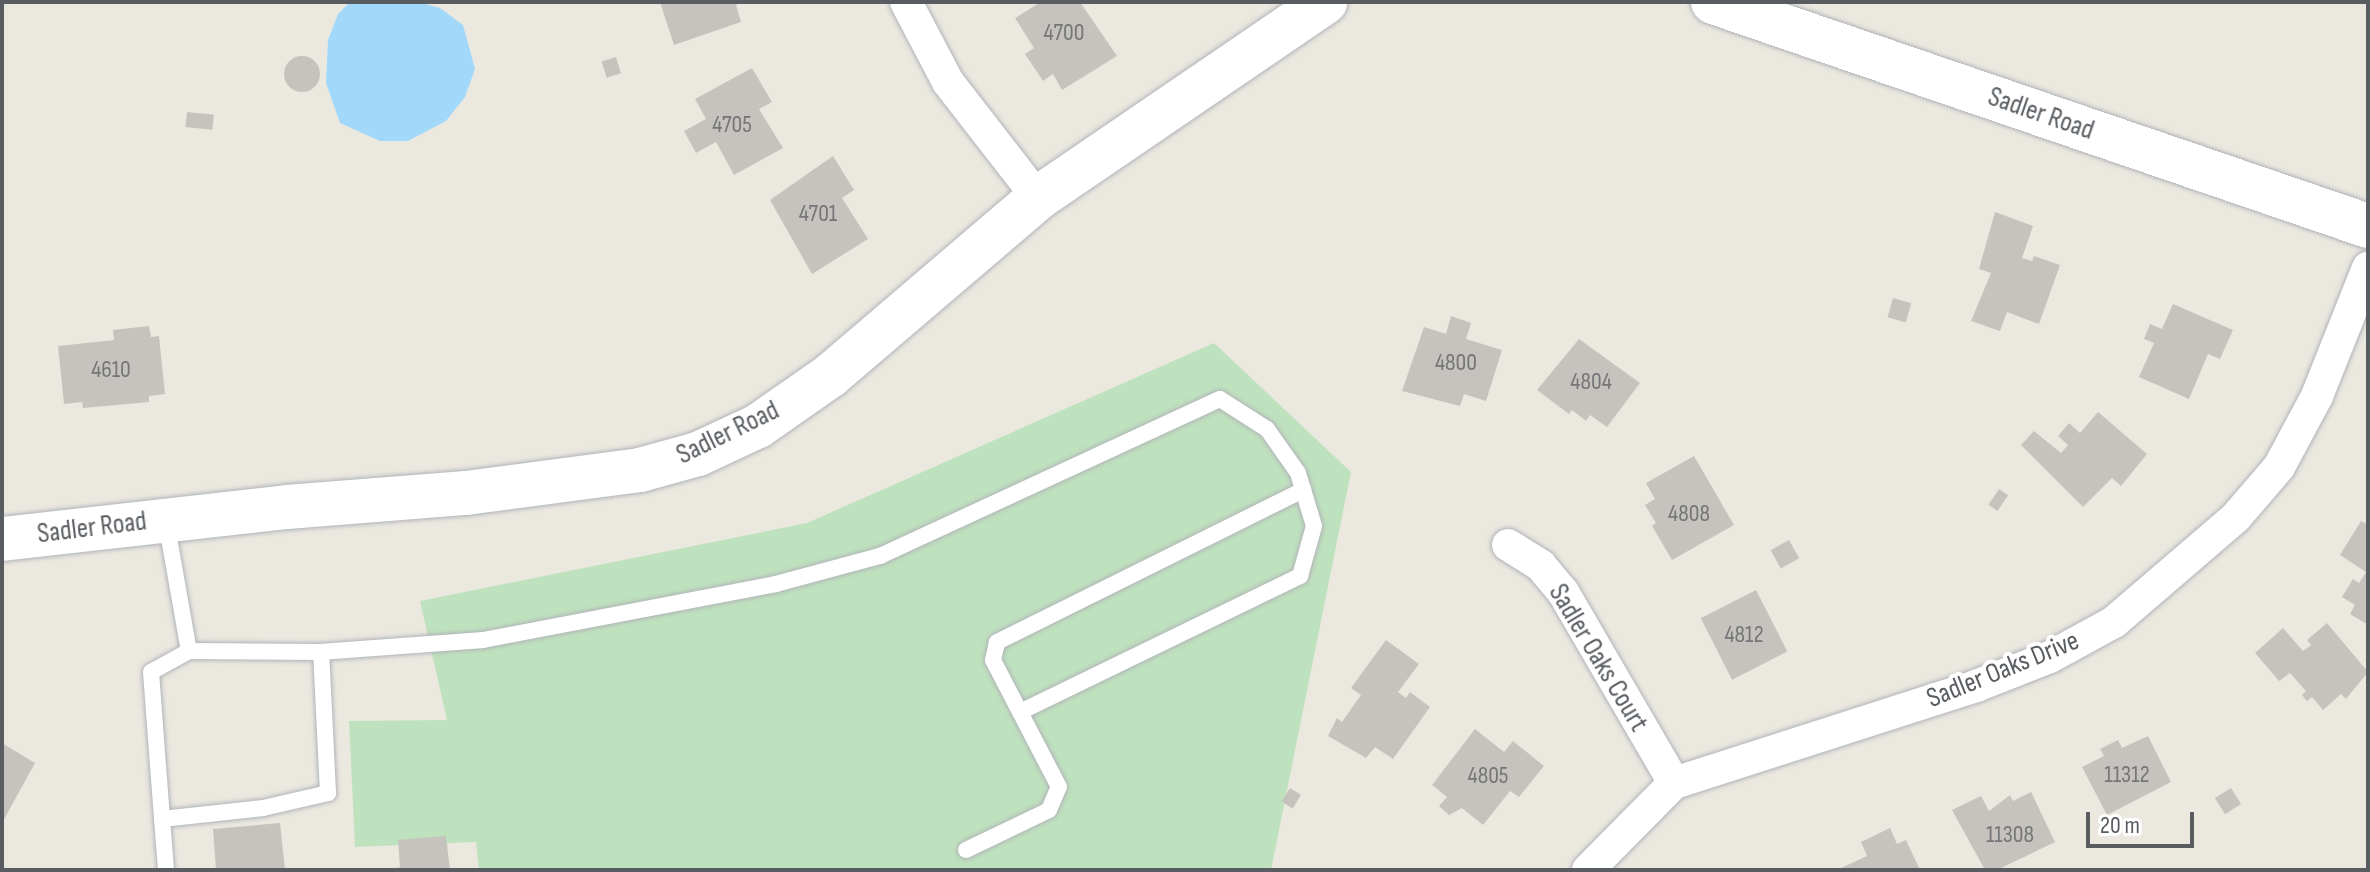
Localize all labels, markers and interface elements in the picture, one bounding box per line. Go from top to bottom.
house number: 4700 [1044,19,1084,47]
street label: Sadler Road [1984,80,2098,148]
house number: 4705 [712,111,752,139]
house number: 4701 [799,200,837,228]
house number: 4800 [1435,349,1477,377]
house number: 4610 [91,356,131,384]
house number: 4804 [1570,368,1612,396]
street label: Sadler Road [671,394,785,472]
house number: 4808 [1668,500,1710,528]
street label: Sadler Road [35,505,149,551]
street label: Sadler Oaks Court [1541,578,1655,738]
house number: 4812 [1724,621,1764,649]
street label: Sadler Oaks Drive [1922,624,2084,716]
house number: 11312 [2104,761,2150,789]
house number: 4805 [1468,762,1508,790]
scale bar [2090,796,2198,846]
text: 20 m [2100,811,2140,840]
house number: 11308 [1986,821,2034,849]

